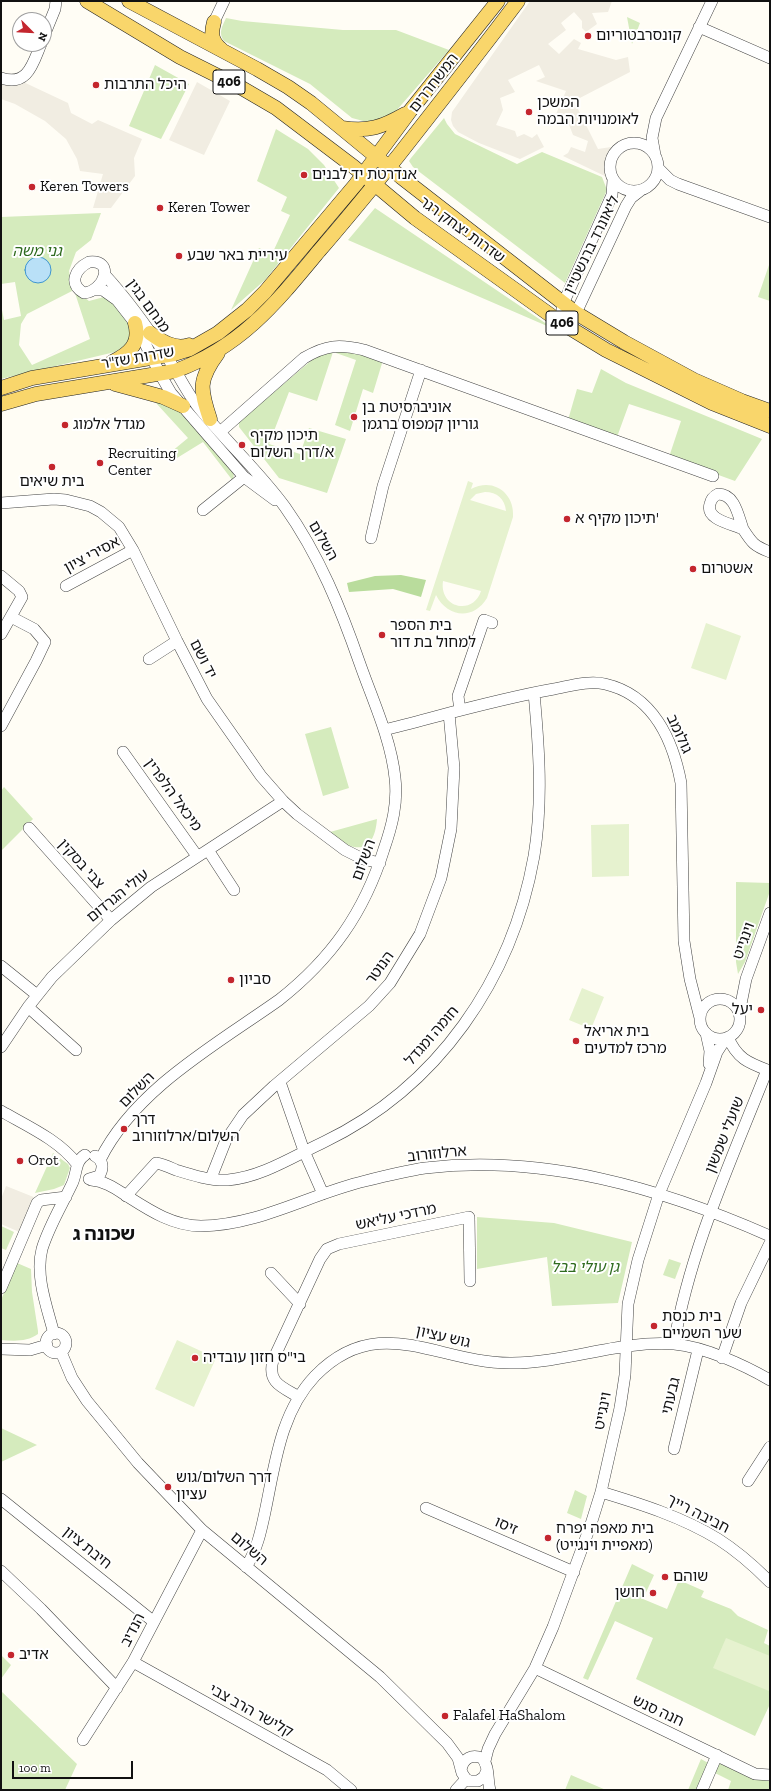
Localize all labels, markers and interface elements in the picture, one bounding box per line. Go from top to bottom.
north arrow [12,12,52,52]
place label: קונסרבטוריום [596,27,682,45]
text: N [35,30,50,43]
marker: קונסרבטוריום [583,31,593,41]
street label: המשחררים [405,50,463,116]
road number: 406 [213,70,245,94]
place label: היכל התרבות [104,76,187,94]
marker: היכל התרבות [91,80,101,90]
place label: המשכן לאומנויות הבמה [537,94,639,129]
marker: המשכן לאומנויות הבמה [524,107,534,117]
place label: אנדרטת יד לבנים [312,166,417,184]
marker: אנדרטת יד לבנים [299,170,309,180]
place label: Keren Towers [40,178,129,196]
marker: Keren Towers [27,182,37,192]
street label: שדרות יצחק רגר [416,193,508,267]
street label: ליאונרד ברנשטיין [560,193,624,297]
place label: Keren Tower [168,199,250,217]
marker: Keren Tower [155,203,165,213]
park label: גני משה [12,243,62,261]
place label: עיריית באר שבע [187,247,287,265]
marker: עיריית באר שבע [174,251,184,261]
street label: מנחם בגין [122,276,174,336]
road number: 406 [546,311,578,335]
street label: שדרות שז"ר [100,343,176,373]
place label: אוניברסיטת בן גוריון קמפוס ברגמן [362,399,479,434]
marker: אוניברסיטת בן גוריון קמפוס ברגמן [349,412,359,422]
place label: מגדל אלמוג [73,416,145,434]
marker: מגדל אלמוג [60,420,70,430]
place label: תיכון מקיף א/דרך השלום [250,427,334,462]
marker: תיכון מקיף א/דרך השלום [237,440,247,450]
place label: Recruiting Center [108,445,177,480]
marker: Recruiting Center [95,458,105,468]
marker: בית שיאים [47,462,57,472]
place label: בית שיאים [19,473,85,491]
place label: תיכון מקיף א' [575,510,659,528]
marker: תיכון מקיף א' [562,514,572,524]
street label: השלום [305,518,341,564]
street label: אסירי ציון [61,533,123,577]
place label: אשטרום [701,560,753,578]
marker: אשטרום [688,564,698,574]
place label: בית הספר למחול בת דור [390,617,476,652]
marker: בית הספר למחול בת דור [377,630,387,640]
street label: יד ושם [186,636,220,682]
street label: גולומב [662,712,696,756]
street label: מיכאל הלפרין [141,755,205,835]
street label: צבי בסקין [54,835,108,893]
street label: השלום [348,837,380,883]
street label: עולי הגרדום [83,866,153,926]
street label: וינגייט [729,920,759,962]
street label: הנוטר [362,948,398,988]
place label: סביון [239,971,271,989]
marker: סביון [226,975,236,985]
place label: יעל [732,1001,753,1019]
street label: חומה ומגדל [401,1002,463,1070]
marker: יעל [756,1005,766,1015]
place label: בית אריאל מרכז למדעים [584,1023,667,1058]
marker: בית אריאל מרכז למדעים [571,1036,581,1046]
street label: השלום [116,1069,158,1111]
street label: שועלי שמשון [701,1094,749,1176]
place label: דרך השלום/ארלוזורוב [132,1111,240,1146]
marker: דרך השלום/ארלוזורוב [119,1124,129,1134]
street label: ארלוזורוב [406,1142,468,1166]
place label: Orot [28,1152,58,1170]
marker: Orot [15,1156,25,1166]
street label: מרדכי עליאש [354,1200,438,1234]
district label: שכונה ג [73,1224,135,1246]
park label: גן עולי בבל [551,1259,619,1277]
place label: בית כנסת שער השמיים [662,1308,742,1343]
marker: בית כנסת שער השמיים [649,1321,659,1331]
street label: גוש עציון [414,1322,472,1352]
place label: בי"ס חזון עובדיה [203,1349,306,1367]
marker: בי"ס חזון עובדיה [190,1353,200,1363]
street label: גבעתי [658,1376,684,1416]
street label: וינגייט [591,1391,615,1431]
place label: דרך השלום/גוש עציון [176,1469,272,1504]
marker: דרך השלום/גוש עציון [163,1482,173,1492]
street label: חביבה רייך [664,1490,732,1538]
street label: זיסו [492,1513,520,1539]
place label: בית מאפה יפרח (מאפיית וינגייט) [556,1520,654,1555]
street label: חיבת ציון [59,1523,115,1573]
street label: השלום [227,1528,271,1570]
marker: בית מאפה יפרח (מאפיית וינגייט) [543,1533,553,1543]
place label: שוהם [673,1568,708,1586]
marker: שוהם [660,1572,670,1582]
place label: חושן [615,1584,645,1602]
marker: חושן [648,1588,658,1598]
street label: הנדיב [117,1610,149,1650]
place label: אדיב [19,1646,49,1664]
marker: אדיב [6,1650,16,1660]
street label: קלישר הרב צבי [206,1680,296,1742]
street label: חנה סנש [629,1691,687,1731]
place label: Falafel HaShalom [453,1707,565,1725]
marker: Falafel HaShalom [440,1711,450,1721]
scale bar [14,1753,135,1779]
text: 100 m [19,1761,51,1775]

